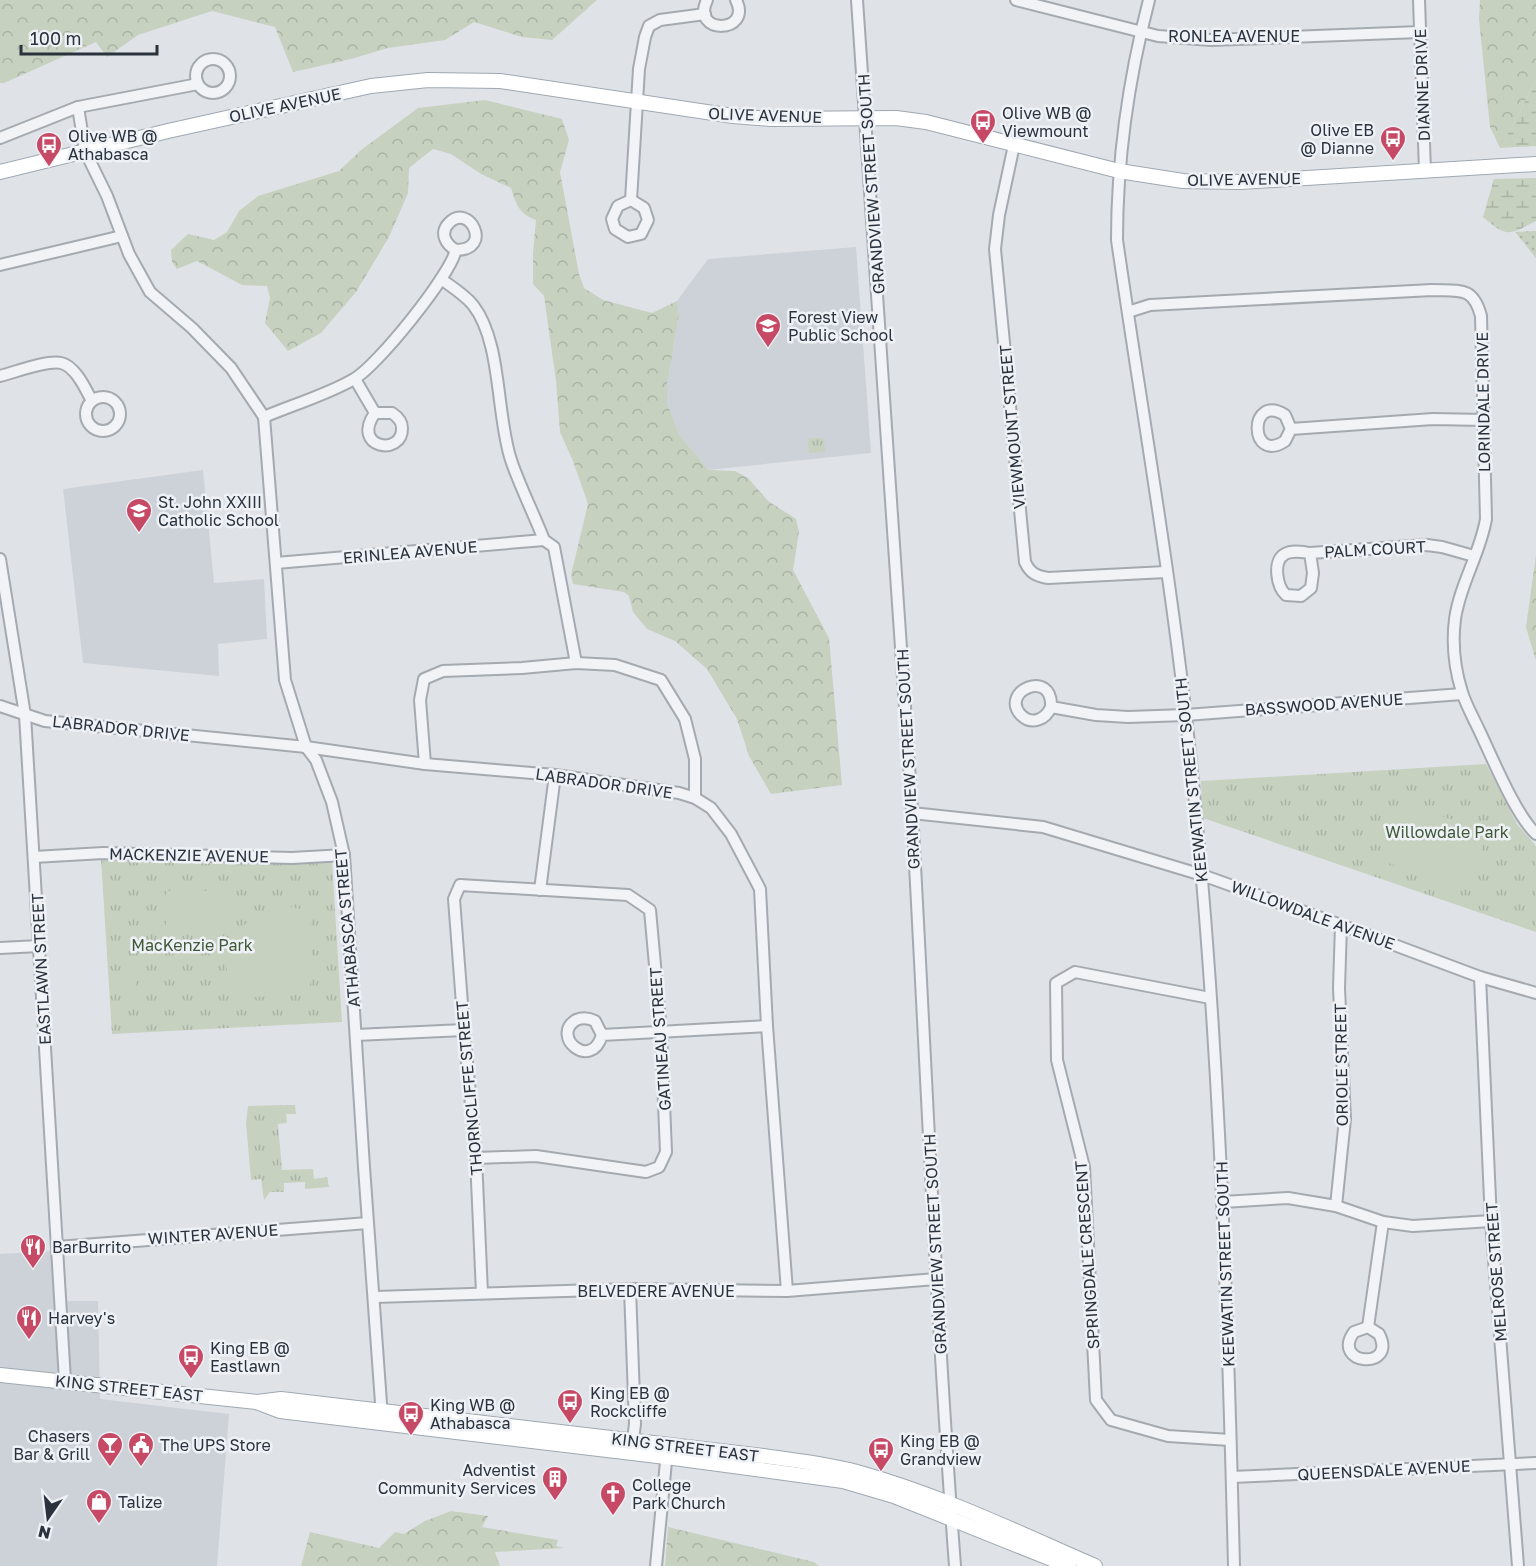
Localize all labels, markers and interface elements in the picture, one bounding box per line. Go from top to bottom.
scale bar [21,18,158,56]
street label: RONLEA AVENUE [1168,26,1300,46]
text: 100 m [30,27,81,49]
street label: DIANNE DRIVE [1410,28,1434,142]
street label: GRANDVIEW STREET SOUTH [853,73,889,295]
street label: OLIVE AVENUE [227,83,343,127]
street label: OLIVE AVENUE [708,103,822,127]
place label: Olive WB @ Viewmount [1002,103,1092,141]
bus stop icon: Olive WB @ Viewmount [968,107,998,145]
place label: Olive EB @ Dianne [1300,120,1374,158]
bus stop icon: Olive EB @ Dianne [1378,124,1408,162]
place label: Olive WB @ Athabasca [68,126,158,164]
bus stop icon: Olive WB @ Athabasca [34,130,64,168]
street label: OLIVE AVENUE [1187,168,1301,190]
place label: Forest View Public School [788,307,893,345]
school or university icon: Forest View Public School [753,311,783,349]
street label: LORINDALE DRIVE [1472,332,1494,472]
street label: VIEWMOUNT STREET [995,344,1029,510]
place label: St. John XXIII Catholic School [158,492,279,530]
school or university icon: St. John XXIII Catholic School [124,496,154,534]
street label: ERINLEA AVENUE [342,536,478,568]
street label: PALM COURT [1324,536,1426,562]
street label: GRANDVIEW STREET SOUTH [892,648,924,870]
street label: KEEWATIN STREET SOUTH [1170,677,1212,883]
street label: BASSWOOD AVENUE [1244,688,1404,720]
street label: LABRADOR DRIVE [51,711,191,745]
street label: LABRADOR DRIVE [534,763,674,803]
park label: Willowdale Park [1385,822,1509,842]
street label: MACKENZIE AVENUE [109,844,269,866]
street label: ATHABASCA STREET [330,848,364,1008]
street label: WILLOWDALE AVENUE [1228,876,1398,954]
street label: EASTLAWN STREET [27,893,55,1045]
park label: MacKenzie Park [131,935,253,955]
street label: GATINEAU STREET [645,967,675,1111]
street label: THORNCLIFFE STREET [451,1000,487,1176]
street label: ORIOLE STREET [1330,1003,1352,1127]
street label: GRANDVIEW STREET SOUTH [919,1133,951,1355]
street label: SPRINGDALE CRESCENT [1070,1160,1104,1350]
street label: KEEWATIN STREET SOUTH [1211,1161,1239,1367]
street label: MELROSE STREET [1481,1201,1511,1342]
street label: WINTER AVENUE [147,1219,279,1249]
restaurant icon: BarBurrito [18,1232,48,1270]
place label: BarBurrito [52,1237,131,1257]
street label: BELVEDERE AVENUE [577,1281,735,1301]
restaurant icon: Harvey's [14,1303,44,1341]
place label: Harvey's [48,1308,115,1328]
place label: King EB @ Eastlawn [210,1338,290,1376]
bus stop icon: King EB @ Eastlawn [176,1342,206,1380]
street label: KING STREET EAST [54,1370,204,1406]
place label: King EB @ Rockcliffe [590,1383,670,1421]
bus stop icon: King EB @ Rockcliffe [555,1387,585,1425]
place label: King WB @ Athabasca [430,1395,515,1433]
bus stop icon: King WB @ Athabasca [396,1399,426,1437]
place label: Chasers Bar & Grill [13,1426,90,1464]
street label: KING STREET EAST [610,1428,760,1466]
bar icon: Chasers Bar & Grill [95,1430,125,1468]
public building icon: The UPS Store [126,1430,156,1468]
place label: King EB @ Grandview [900,1431,981,1469]
place label: The UPS Store [160,1435,271,1455]
bus stop icon: King EB @ Grandview [866,1435,896,1473]
street label: QUEENSDALE AVENUE [1297,1455,1471,1485]
place label: Adventist Community Services [378,1460,536,1498]
building icon: Adventist Community Services [540,1464,570,1502]
place label: College Park Church [632,1475,726,1513]
church icon: College Park Church [598,1479,628,1517]
shop icon: Talize [84,1487,114,1525]
north arrow [18,1488,78,1548]
place label: Talize [118,1492,162,1512]
text: N [36,1521,53,1544]

